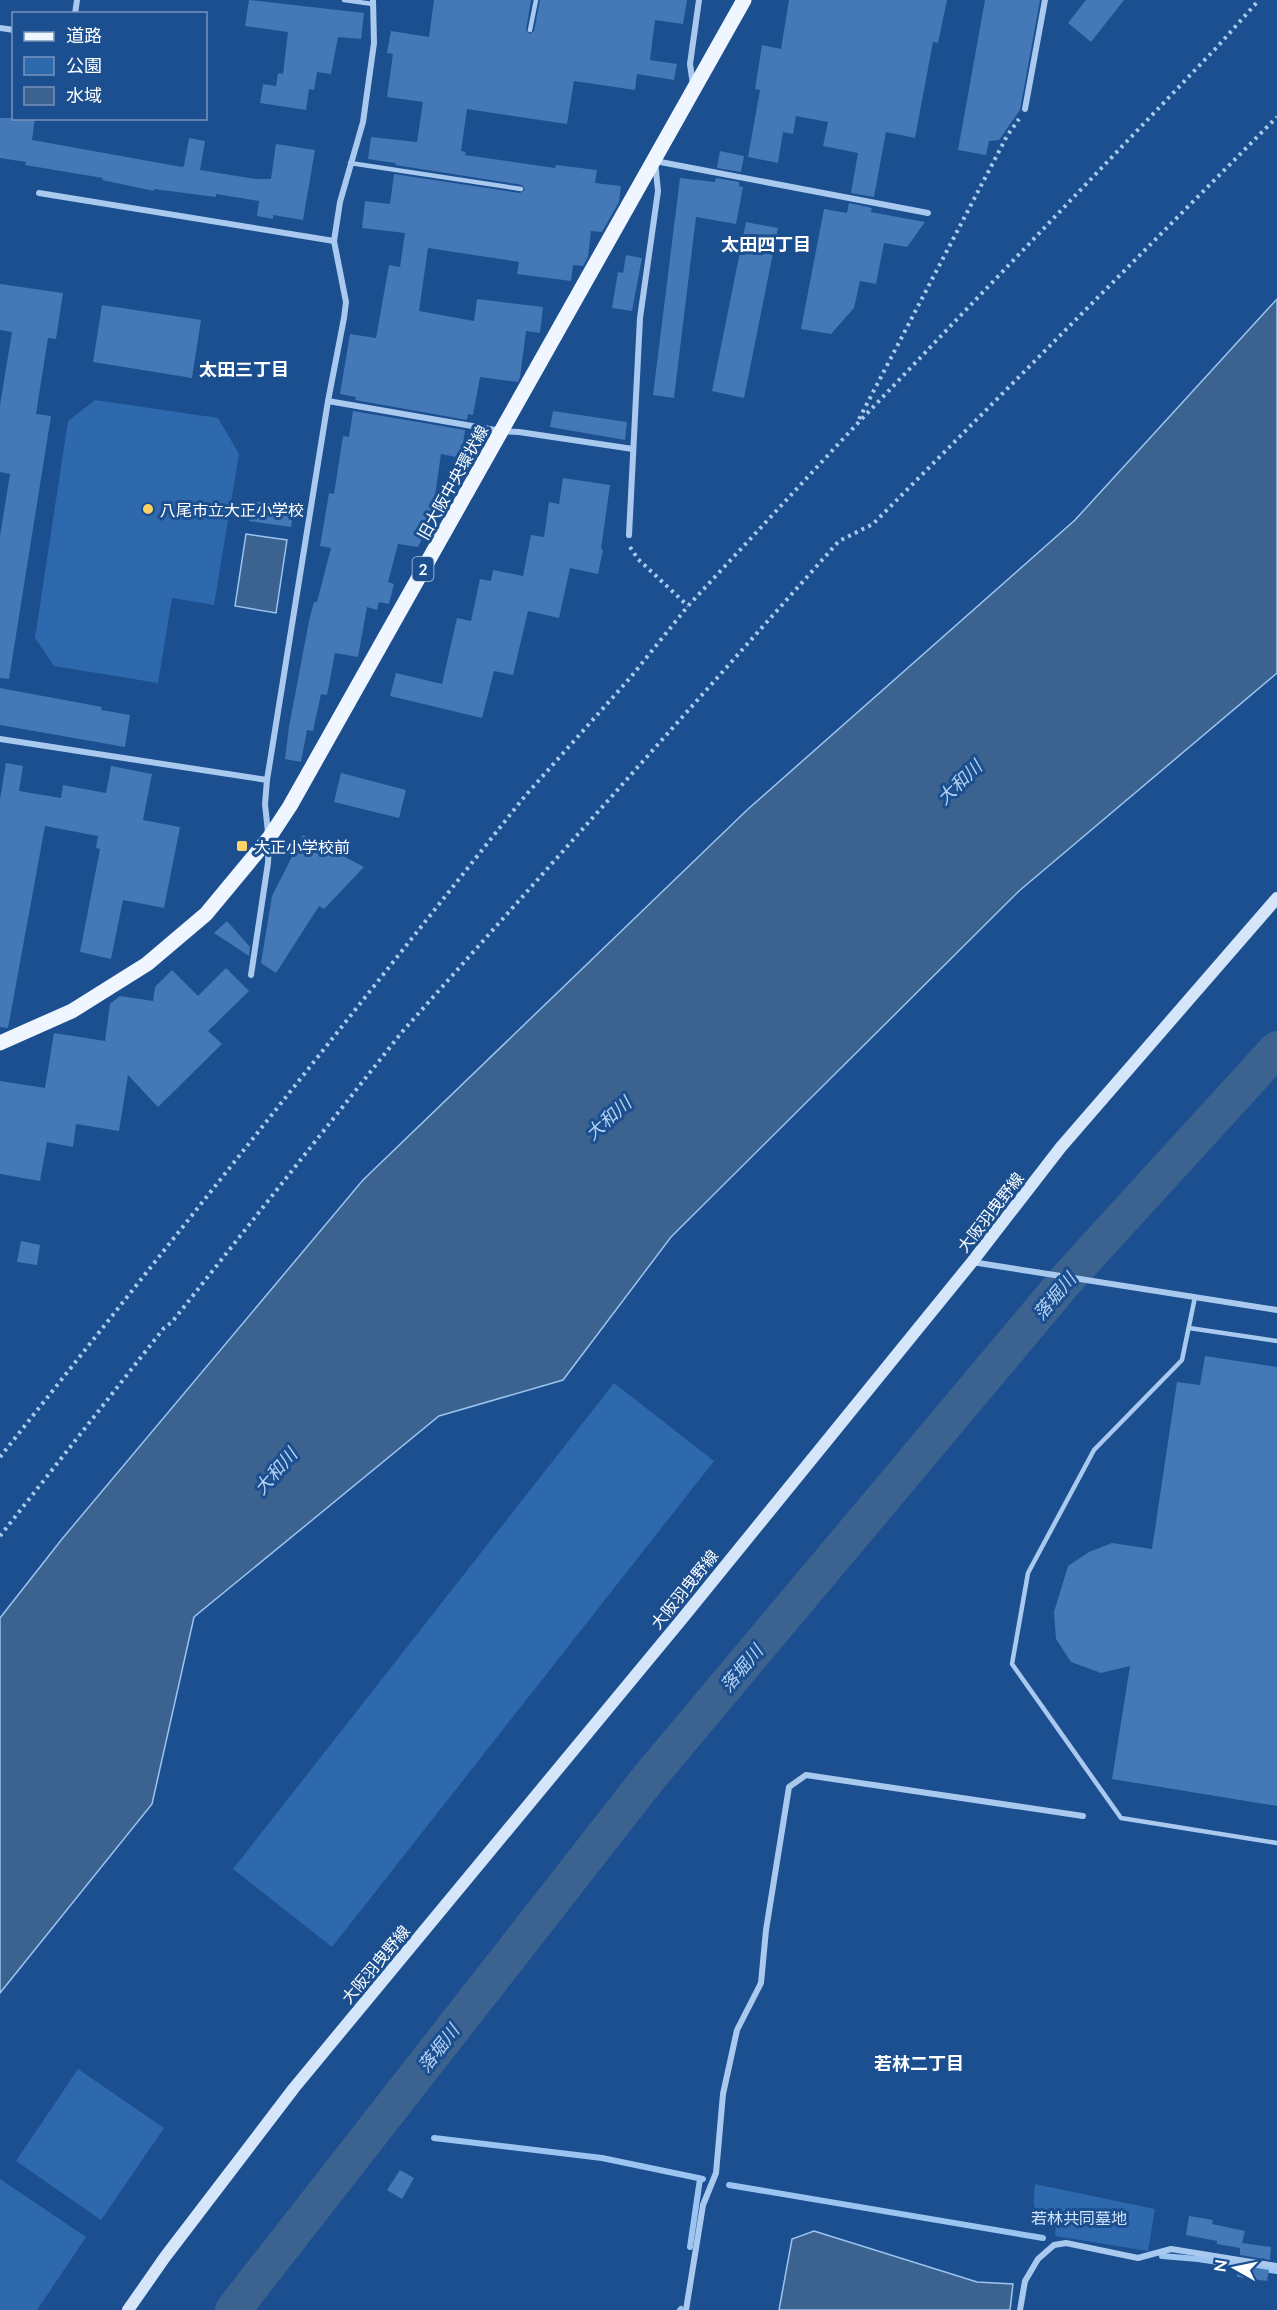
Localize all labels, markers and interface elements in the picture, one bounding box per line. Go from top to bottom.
legend [12,12,207,120]
text: 道路 [66,24,102,46]
text: 公園 [66,54,102,76]
text: 水域 [66,84,102,106]
district label: 太田四丁目 [721,233,811,255]
district label: 太田三丁目 [199,358,289,380]
street label: 旧大阪中央環状線 [413,421,491,543]
place label: 八尾市立大正小学校 [160,500,304,519]
marker: 八尾市立大正小学校 [141,502,155,516]
road number: 2 [412,557,434,581]
water label: 大和川 [932,754,988,809]
place label: 大正小学校前 [254,837,350,856]
marker: 大正小学校前 [235,839,249,853]
water label: 大和川 [581,1090,637,1144]
street label: 大阪羽曳野線 [953,1168,1027,1256]
water label: 落堀川 [1028,1267,1081,1324]
water label: 大和川 [249,1442,302,1499]
street label: 大阪羽曳野線 [646,1546,722,1632]
water label: 落堀川 [715,1639,768,1696]
street label: 大阪羽曳野線 [337,1921,413,2007]
water label: 落堀川 [413,2018,465,2076]
district label: 若林二丁目 [874,2052,964,2074]
park label: 若林共同墓地 [1031,2208,1127,2227]
north arrow [1205,2238,1265,2298]
text: N [1209,2258,1230,2273]

